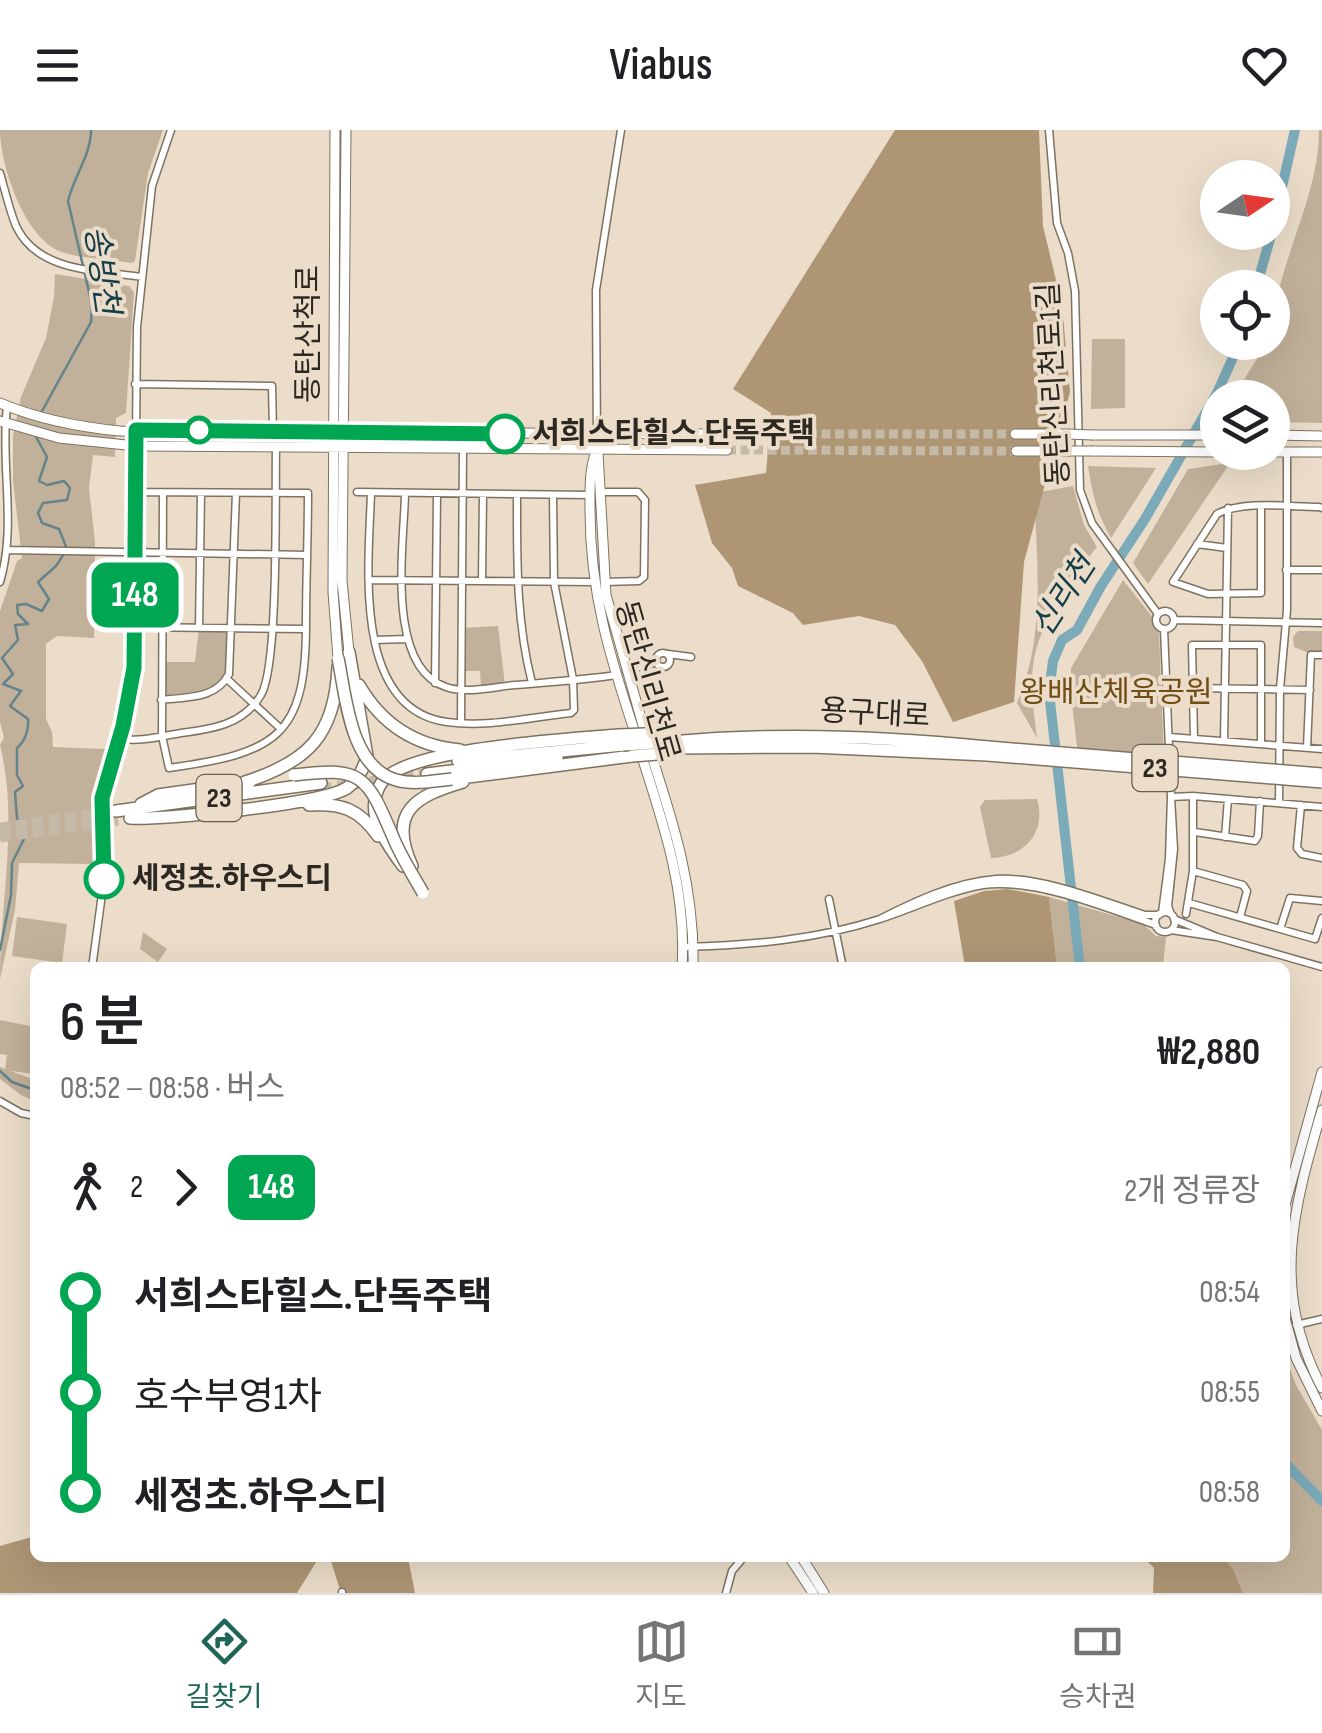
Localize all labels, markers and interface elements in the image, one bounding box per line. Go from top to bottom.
icon: menu [30,38,85,93]
text: Viabus [609,38,713,93]
icon: heart [1237,38,1292,93]
north arrow [1200,160,1290,250]
map controls [1200,160,1290,470]
water label: 송방천 [76,224,127,320]
street label: 동탄산척로 [291,265,327,403]
button: locate [1200,270,1290,360]
street label: 동탄신리천로1길 [1031,281,1077,487]
button: layers [1200,380,1290,470]
marker: 서희스타힐스.단독주택 [486,415,524,453]
place label: 서희스타힐스.단독주택 [532,416,815,452]
unlabelled marker [186,417,212,443]
water label: 신리천 [1024,545,1106,644]
line badge: 148 [78,562,192,628]
text: 148 [112,574,158,617]
street label: 동탄신리천로 [607,596,687,766]
park label: 왕배산체육공원 [1019,675,1213,711]
street label: 용구대로 [819,693,931,735]
road number: 23 [1132,745,1178,791]
road number: 23 [196,775,242,821]
marker: 세정초.하우스디 [85,860,123,898]
place label: 세정초.하우스디 [132,861,332,897]
text: 6 분 [60,990,144,1057]
text: ₩2,880 [1158,1030,1260,1075]
text: 08:52 – 08:58 · 버스 [60,1069,285,1108]
icon: walk [60,1160,115,1215]
icon: forward [158,1160,213,1215]
text: 148 [248,1166,295,1209]
text: 2 [130,1168,143,1207]
text: 2개 정류장 [1124,1172,1260,1211]
text: 08:54 [1199,1273,1260,1312]
text: 서희스타힐스.단독주택 [134,1275,492,1320]
text: 08:55 [1200,1373,1260,1412]
text: 호수부영1차 [134,1375,322,1420]
text: 08:58 [1199,1473,1260,1512]
text: 세정초.하우스디 [134,1475,387,1520]
tab: 길찾기 [185,1614,263,1714]
tab: 지도 [634,1614,689,1714]
tab: 승차권 [1059,1614,1137,1714]

